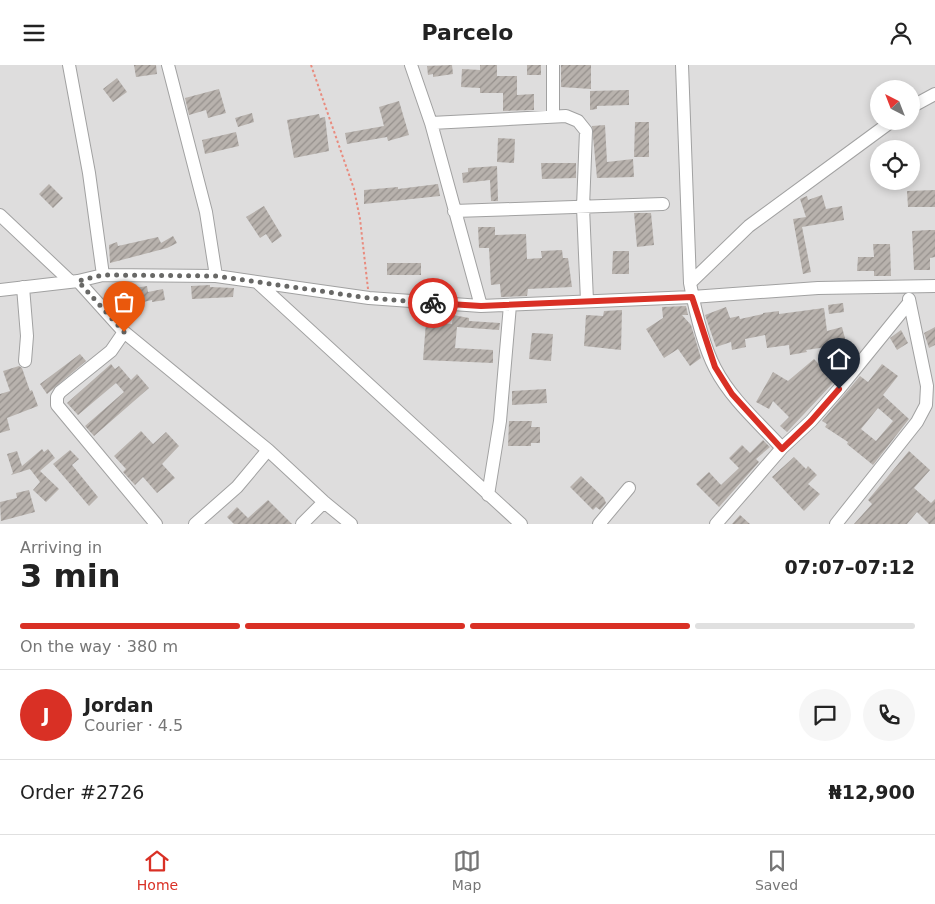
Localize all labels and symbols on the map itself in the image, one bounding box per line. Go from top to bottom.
north arrow [870,80,920,130]
courier [408,278,458,328]
pin [103,281,145,332]
pin [818,338,860,389]

